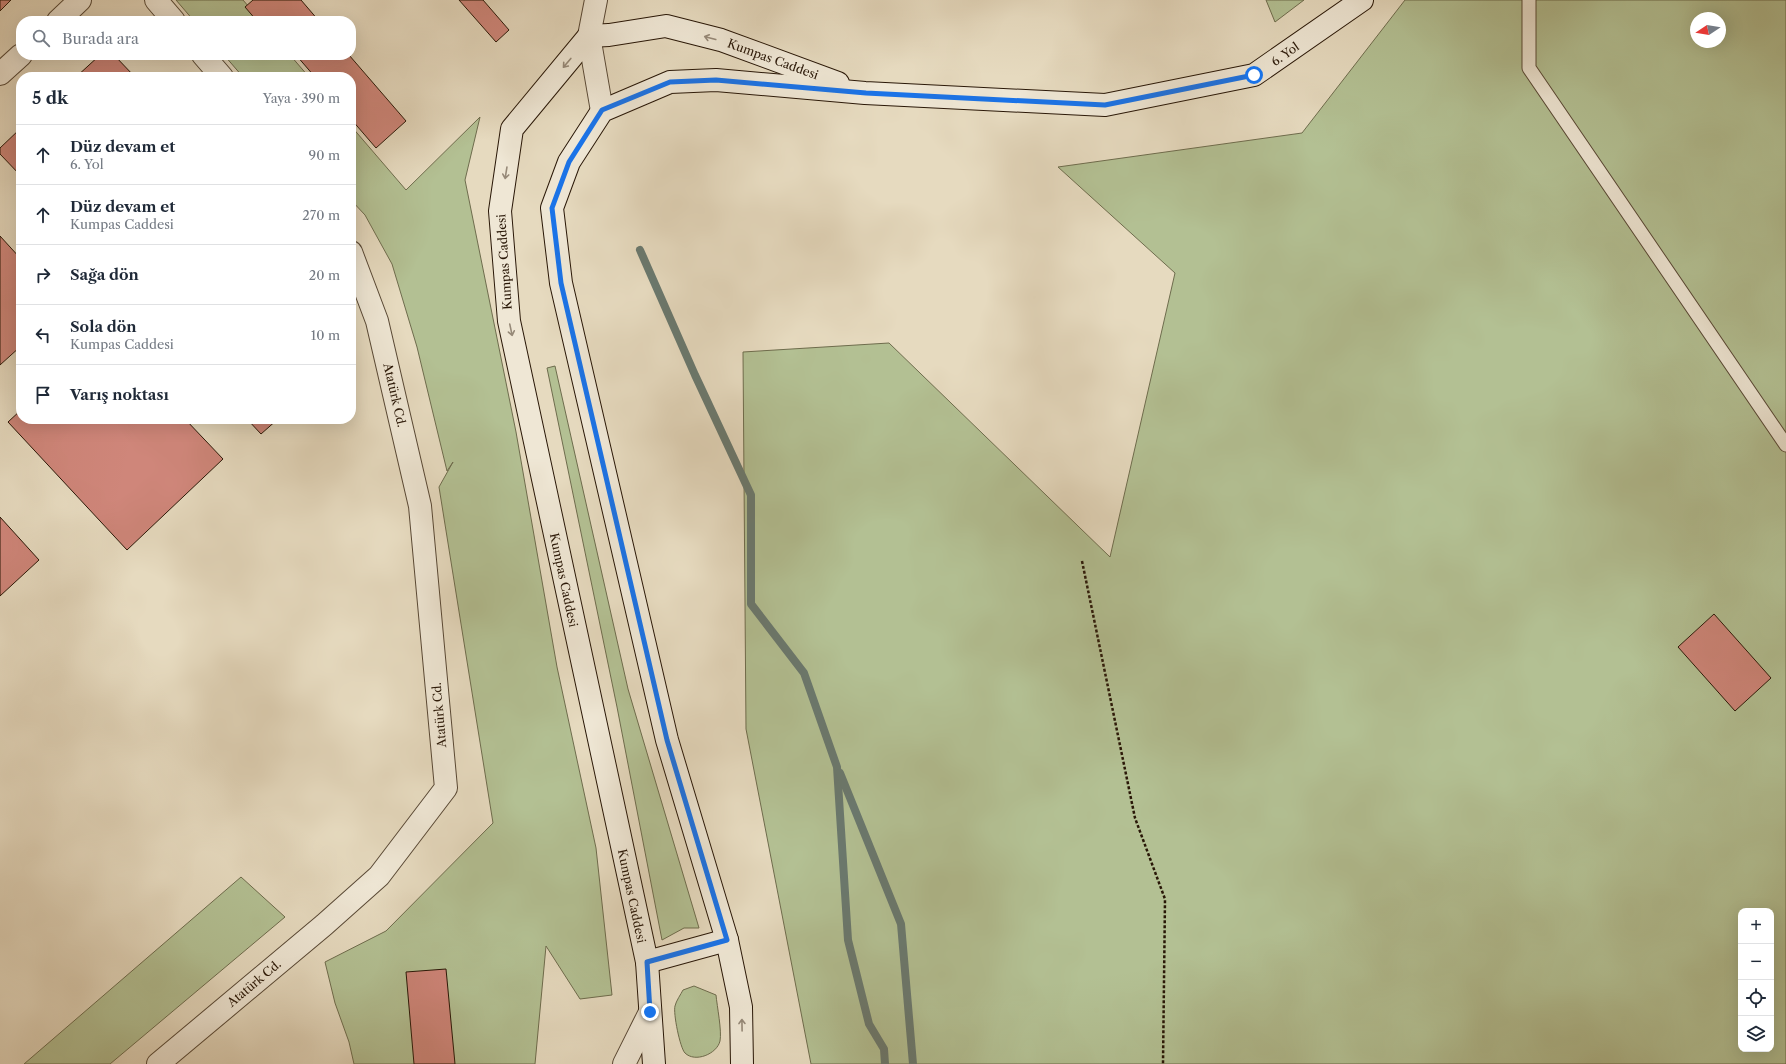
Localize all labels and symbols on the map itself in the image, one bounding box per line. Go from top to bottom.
north arrow [1690,12,1726,48]
one-way arrow [704,33,717,41]
street label: Kumpas Caddesi [725,36,821,83]
street label: 6. Yol [1268,39,1302,69]
one-way arrow [562,58,571,68]
route start [1245,66,1263,84]
one-way arrow [501,166,509,179]
street label: Kumpas Caddesi [493,213,515,310]
one-way arrow [507,323,515,336]
street label: Atatürk Cd. [380,360,410,429]
street label: Kumpas Caddesi [547,532,581,629]
street label: Atatürk Cd. [429,682,449,749]
street label: Kumpas Caddesi [615,848,649,945]
street label: Atatürk Cd. [223,956,284,1010]
route end [641,1003,659,1021]
one-way arrow [738,1019,746,1032]

